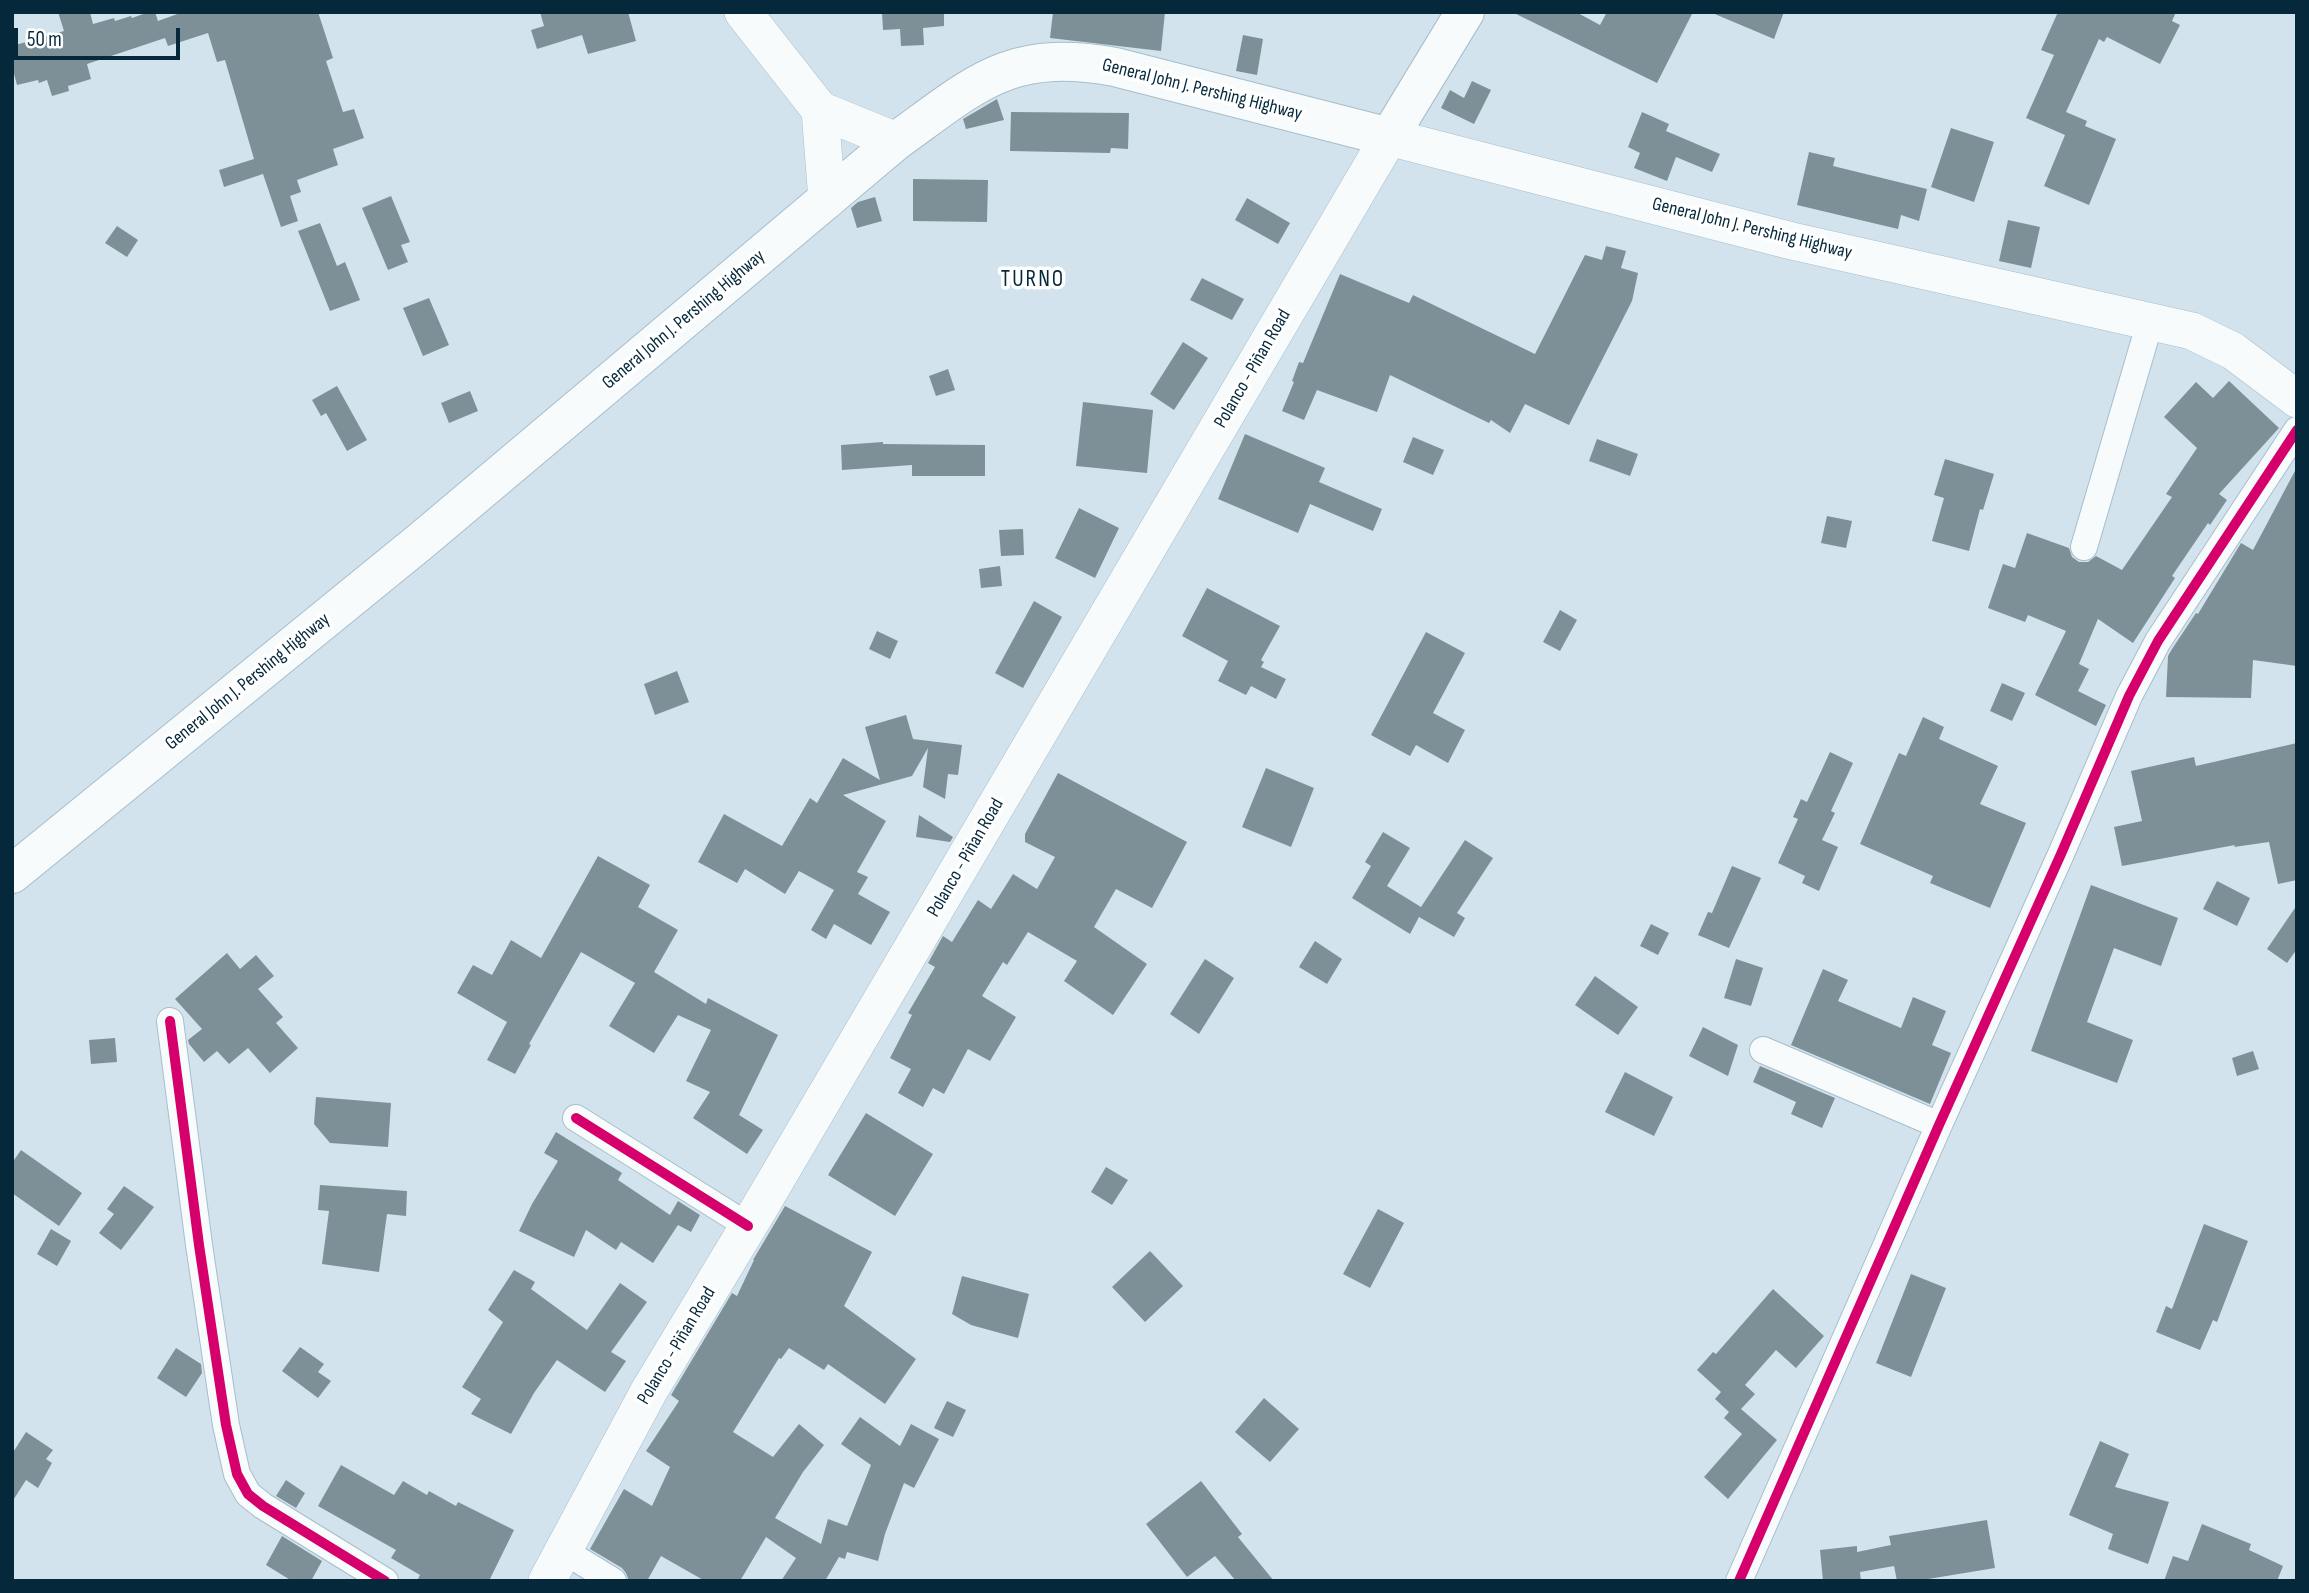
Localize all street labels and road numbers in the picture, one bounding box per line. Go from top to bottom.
street label: General John J. Pershing Highway [1100,54,1304,126]
street label: General John J. Pershing Highway [1650,193,1854,265]
street label: General John J. Pershing Highway [598,245,770,395]
street label: Polanco - Piñan Road [1210,306,1296,432]
street label: General John J. Pershing Highway [161,609,335,755]
street label: Polanco - Piñan Road [923,795,1009,921]
street label: Polanco - Piñan Road [633,1283,721,1409]

